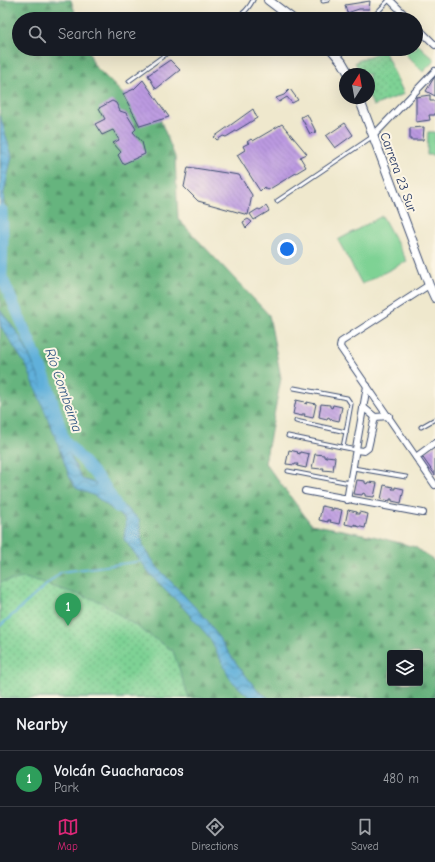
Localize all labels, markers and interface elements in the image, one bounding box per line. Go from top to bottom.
search box [12,12,423,56]
icon: search [26,23,48,45]
text: Search here [58,25,136,43]
north arrow [339,68,375,104]
street label: Carrera 23 Sur [377,130,420,215]
your location [277,239,297,259]
water label: Río Combeima [41,346,86,434]
pin: 1 [55,593,81,626]
map controls [387,650,423,686]
button: layers [387,650,423,686]
text: Nearby [16,715,67,734]
text: Volcán Guacharacos [54,762,184,780]
text: 1 [26,771,32,786]
text: 480 m [383,771,419,786]
text: Park [54,780,79,795]
tab: Map [57,816,79,853]
tab: Directions [192,816,238,853]
tab: Saved [351,816,378,853]

